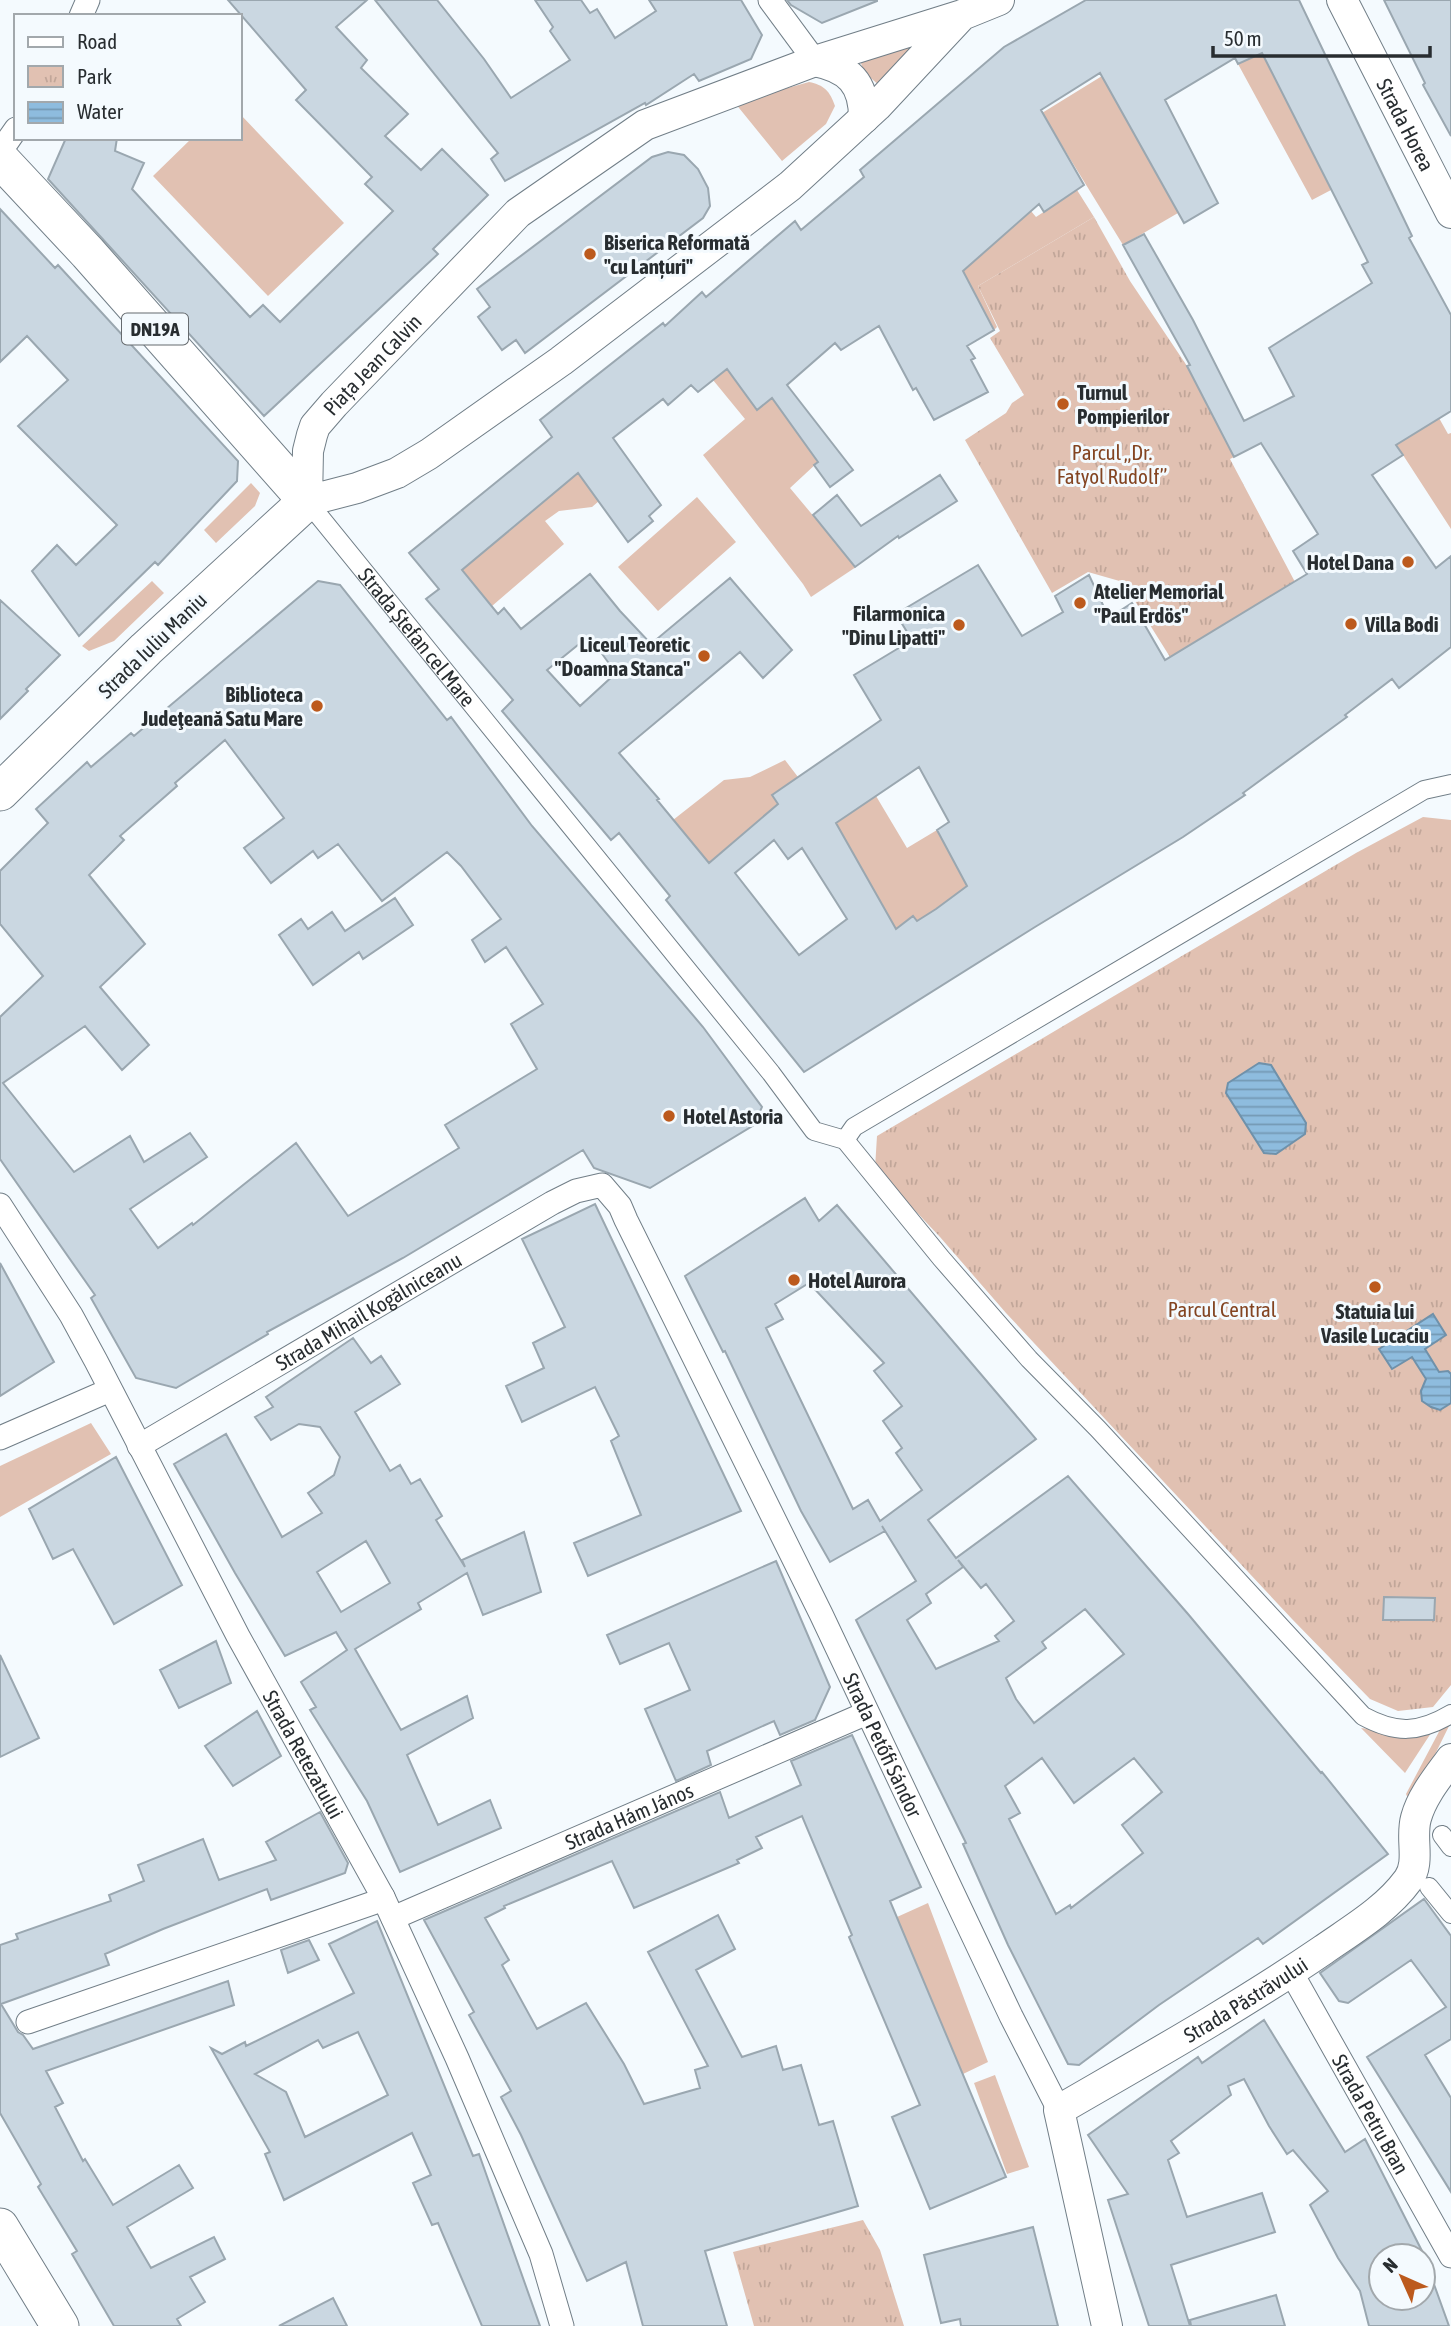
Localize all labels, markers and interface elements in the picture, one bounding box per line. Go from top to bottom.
legend [14,14,242,140]
scale bar [1213,14,1430,58]
text: 50 m [1224,26,1262,50]
text: Road [77,29,117,53]
text: Park [77,64,112,88]
street label: Strada Horea [1372,74,1439,175]
text: Water [77,99,124,123]
place label: Biserica Reformată "cu Lanțuri" [604,230,750,279]
marker: Biserica Reformată "cu Lanțuri" [582,246,598,262]
street label: Piața Jean Calvin [318,309,426,420]
road number: DN19A [122,314,188,344]
place label: Turnul Pompierilor [1077,380,1170,428]
marker: Turnul Pompierilor [1055,396,1071,412]
park label: Parcul „Dr. Fatyol Rudolf” [1057,440,1167,488]
place label: Hotel Dana [1307,550,1394,574]
marker: Hotel Dana [1400,554,1416,570]
street label: Strada Ștefan cel Mare [354,563,481,711]
place label: Atelier Memorial "Paul Erdös" [1093,579,1224,627]
street label: Strada Iuliu Maniu [93,587,211,703]
marker: Atelier Memorial "Paul Erdös" [1072,595,1088,611]
place label: Filarmonica "Dinu Lipatti" [842,601,945,649]
place label: Villa Bodi [1364,612,1439,636]
marker: Villa Bodi [1343,616,1359,632]
marker: Filarmonica "Dinu Lipatti" [951,617,967,633]
place label: Liceul Teoretic "Doamna Stanca" [555,632,690,680]
marker: Liceul Teoretic "Doamna Stanca" [696,648,712,664]
place label: Biblioteca Judeţeană Satu Mare [140,682,303,730]
marker: Biblioteca Judeţeană Satu Mare [309,698,325,714]
place label: Hotel Astoria [683,1104,783,1128]
marker: Hotel Astoria [661,1108,677,1124]
street label: Strada Mihail Kogălniceanu [271,1247,465,1375]
place label: Hotel Aurora [808,1268,906,1292]
marker: Hotel Aurora [786,1272,802,1288]
marker: Statuia lui Vasile Lucaciu [1367,1279,1383,1295]
park label: Parcul Central [1168,1297,1277,1321]
place label: Statuia lui Vasile Lucaciu [1320,1299,1429,1347]
street label: Strada Petőfi Sándor [839,1669,928,1822]
street label: Strada Retezatului [259,1686,349,1822]
street label: Strada Hám János [561,1778,697,1854]
street label: Strada Păstrăvului [1179,1952,1312,2047]
street label: Strada Petru Bran [1328,2050,1414,2178]
north arrow [1367,2242,1437,2312]
text: N [1378,2253,1402,2277]

